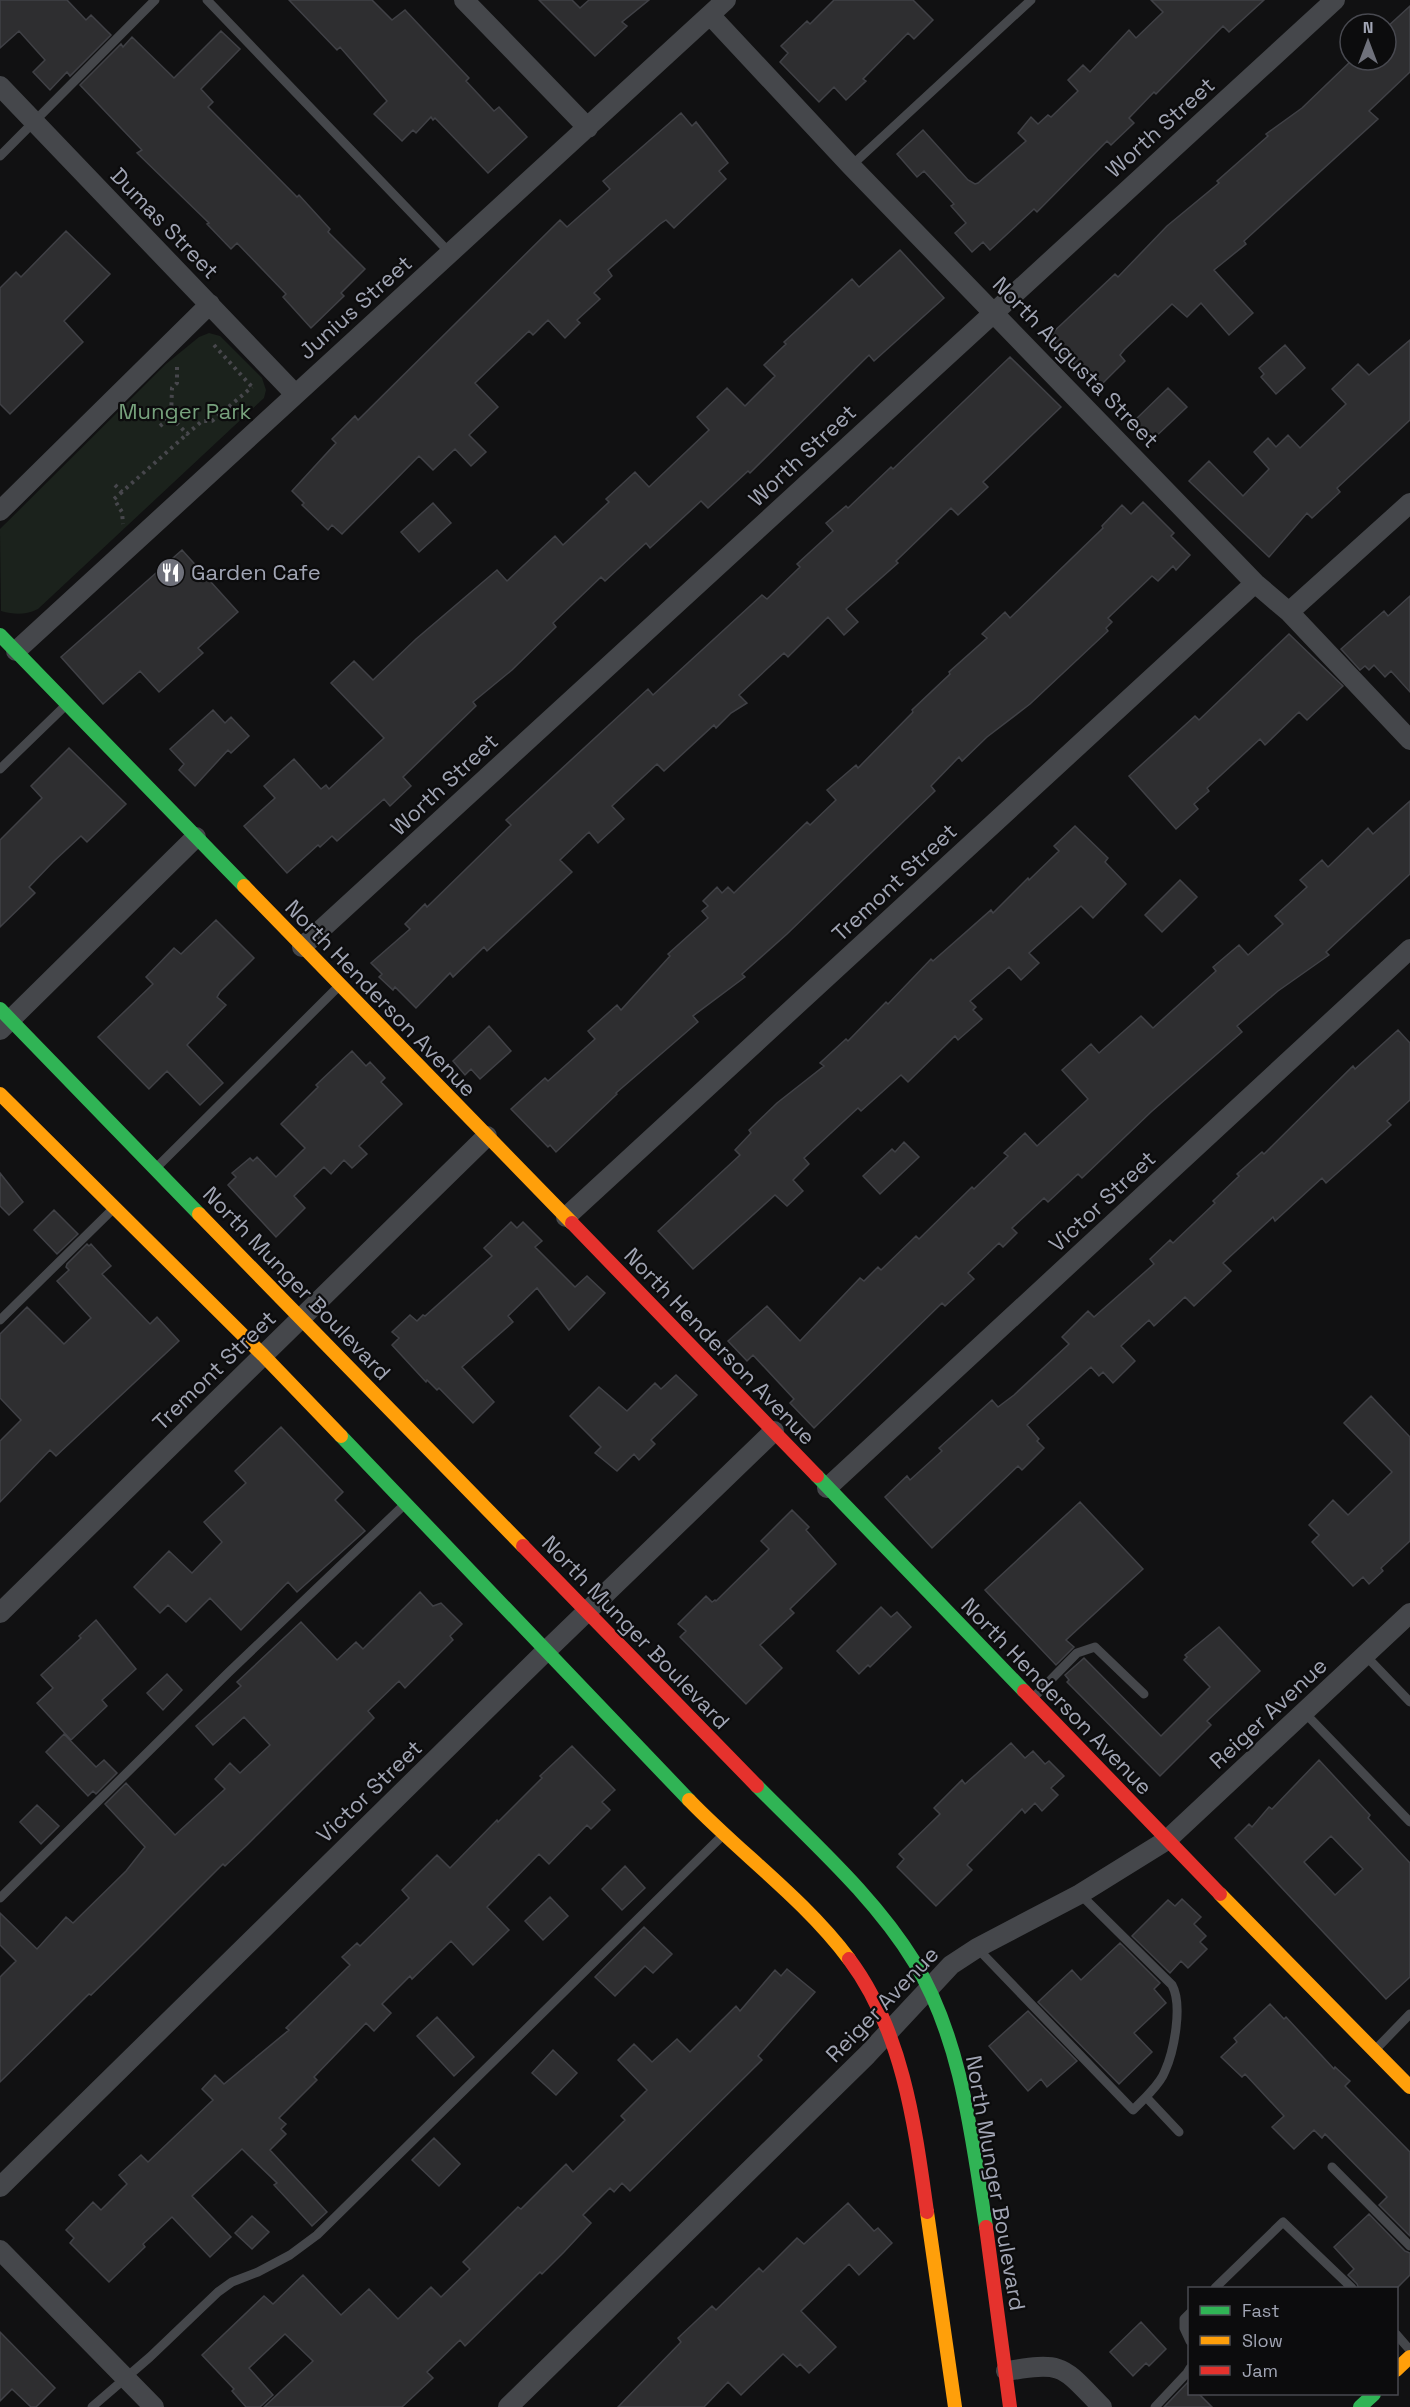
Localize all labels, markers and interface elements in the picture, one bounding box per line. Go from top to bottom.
north arrow [1338,12,1398,72]
text: N [1363,17,1373,38]
street label: Worth Street [1100,71,1220,183]
street label: Dumas Street [105,161,225,285]
street label: Junius Street [293,249,417,365]
street label: North Augusta Street [987,271,1165,453]
park label: Munger Park [119,397,252,425]
street label: Worth Street [742,398,862,512]
restaurant icon: Garden Cafe [154,556,186,588]
place label: Garden Cafe [191,558,321,586]
street label: Worth Street [384,727,504,841]
street label: Tremont Street [826,817,962,947]
street label: North Henderson Avenue [279,893,483,1103]
street label: Victor Street [1043,1144,1161,1258]
street label: North Munger Boulevard [197,1180,397,1386]
street label: North Henderson Avenue [618,1241,822,1451]
street label: Tremont Street [146,1304,282,1436]
street label: North Munger Boulevard [536,1529,736,1735]
street label: North Henderson Avenue [955,1591,1159,1801]
street label: Reiger Avenue [1203,1651,1333,1775]
street label: Victor Street [310,1734,428,1848]
street label: Reiger Avenue [820,1940,944,2068]
street label: North Munger Boulevard [960,2053,1032,2313]
legend [1188,2287,1398,2395]
text: Fast [1242,2299,1279,2322]
text: Slow [1242,2329,1283,2352]
text: Jam [1242,2359,1278,2382]

